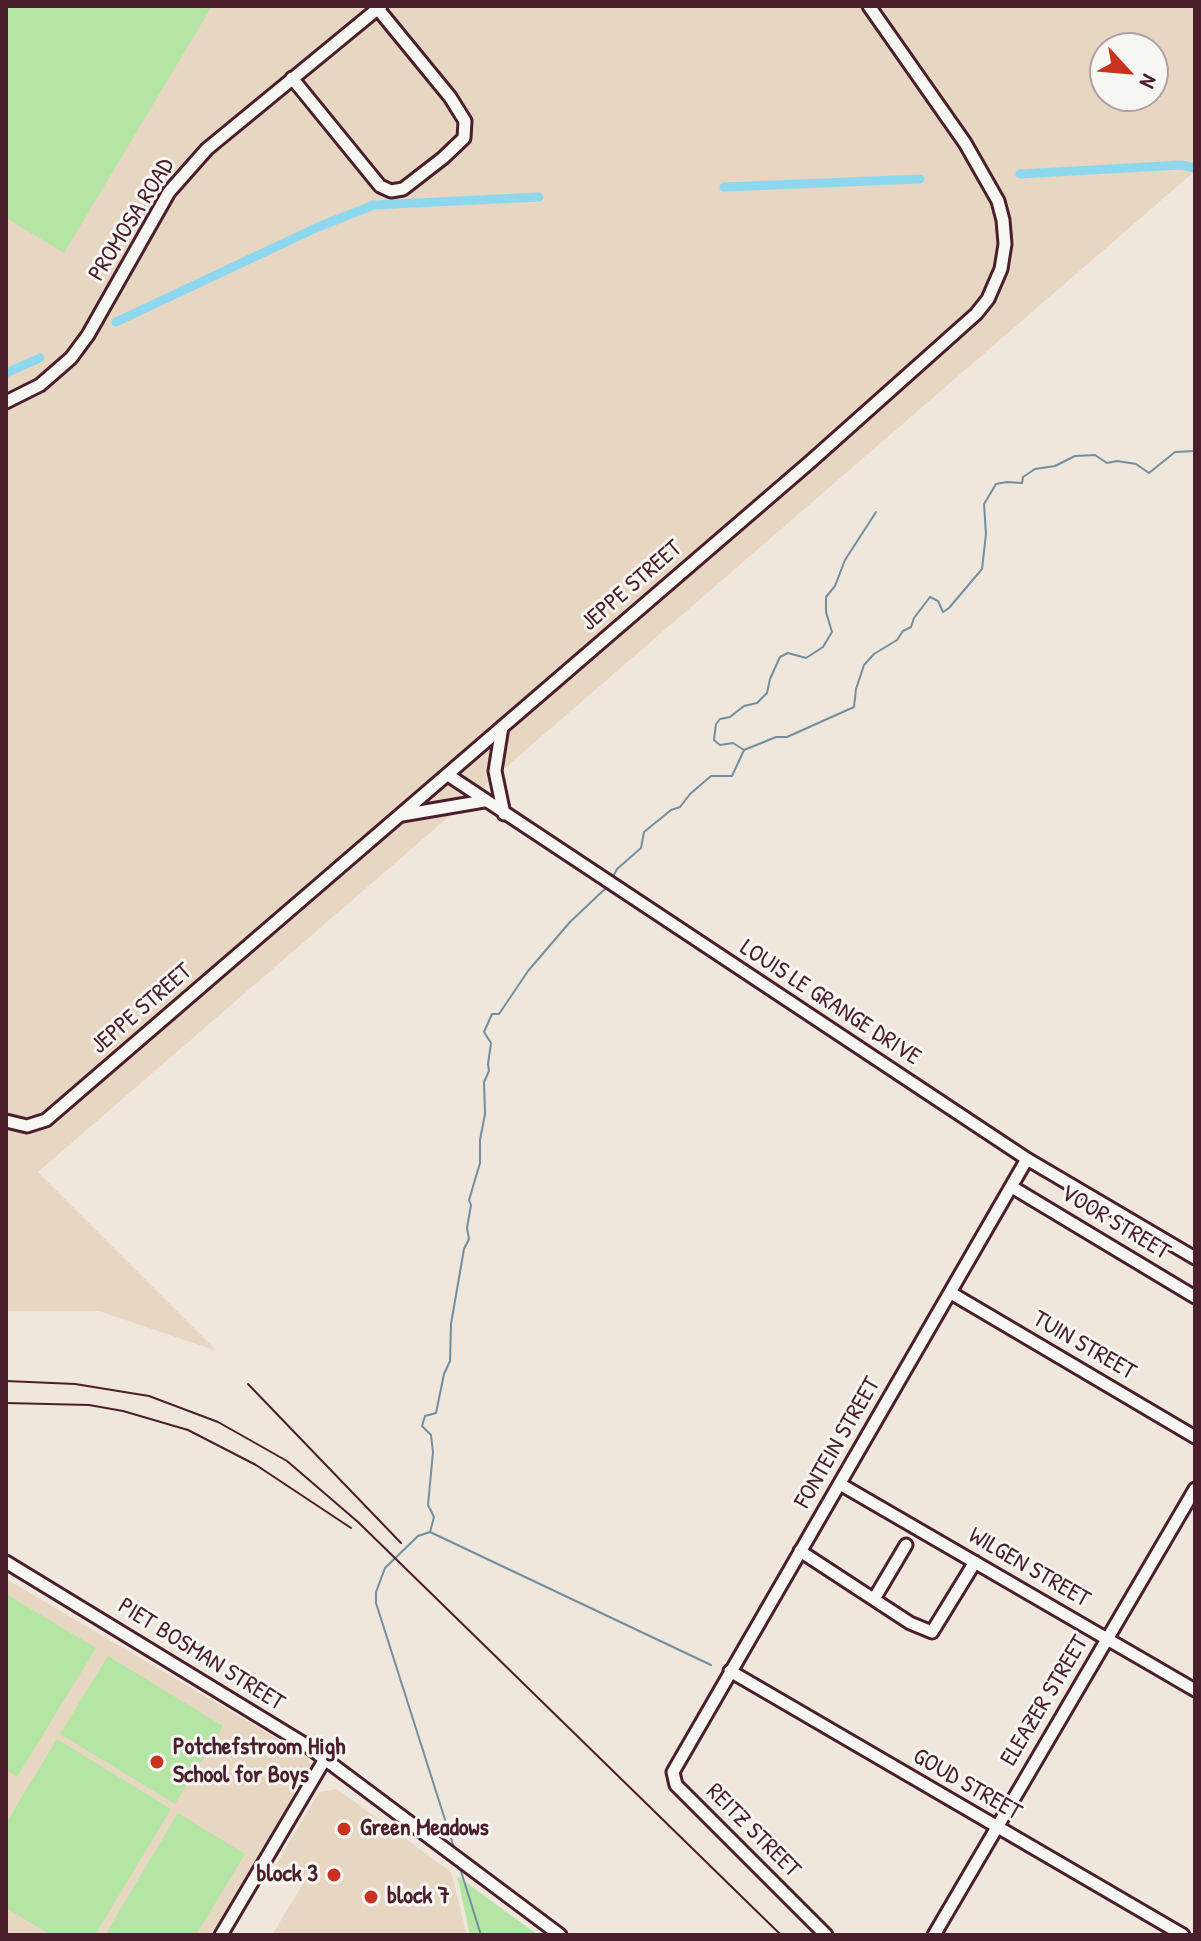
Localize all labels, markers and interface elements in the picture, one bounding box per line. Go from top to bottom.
north arrow [1089,32,1169,112]
text: N [1133,70,1165,93]
street label: PROMOSA ROAD [83,153,181,287]
street label: JEPPE STREET [576,534,688,638]
street label: LOUIS LE GRANGE DRIVE [734,934,926,1072]
street label: JEPPE STREET [86,957,198,1061]
street label: VOOR STREET [1055,1179,1175,1267]
street label: TUIN STREET [1027,1305,1141,1387]
street label: FONTEIN STREET [789,1372,887,1514]
street label: WILGEN STREET [963,1522,1095,1614]
street label: PIET BOSMAN STREET [112,1592,290,1718]
street label: ELEAZER STREET [995,1631,1095,1771]
place label: Potchefstroom High School for Boys [173,1734,345,1790]
street label: GOUD STREET [908,1742,1026,1828]
marker: Potchefstroom High School for Boys [148,1753,166,1771]
street label: REITZ STREET [700,1778,806,1884]
place label: Green Meadows [360,1815,489,1843]
marker: Green Meadows [335,1820,353,1838]
place label: block 3 [257,1861,318,1889]
marker: block 3 [325,1866,343,1884]
place label: block 7 [387,1883,450,1911]
marker: block 7 [362,1888,380,1906]

